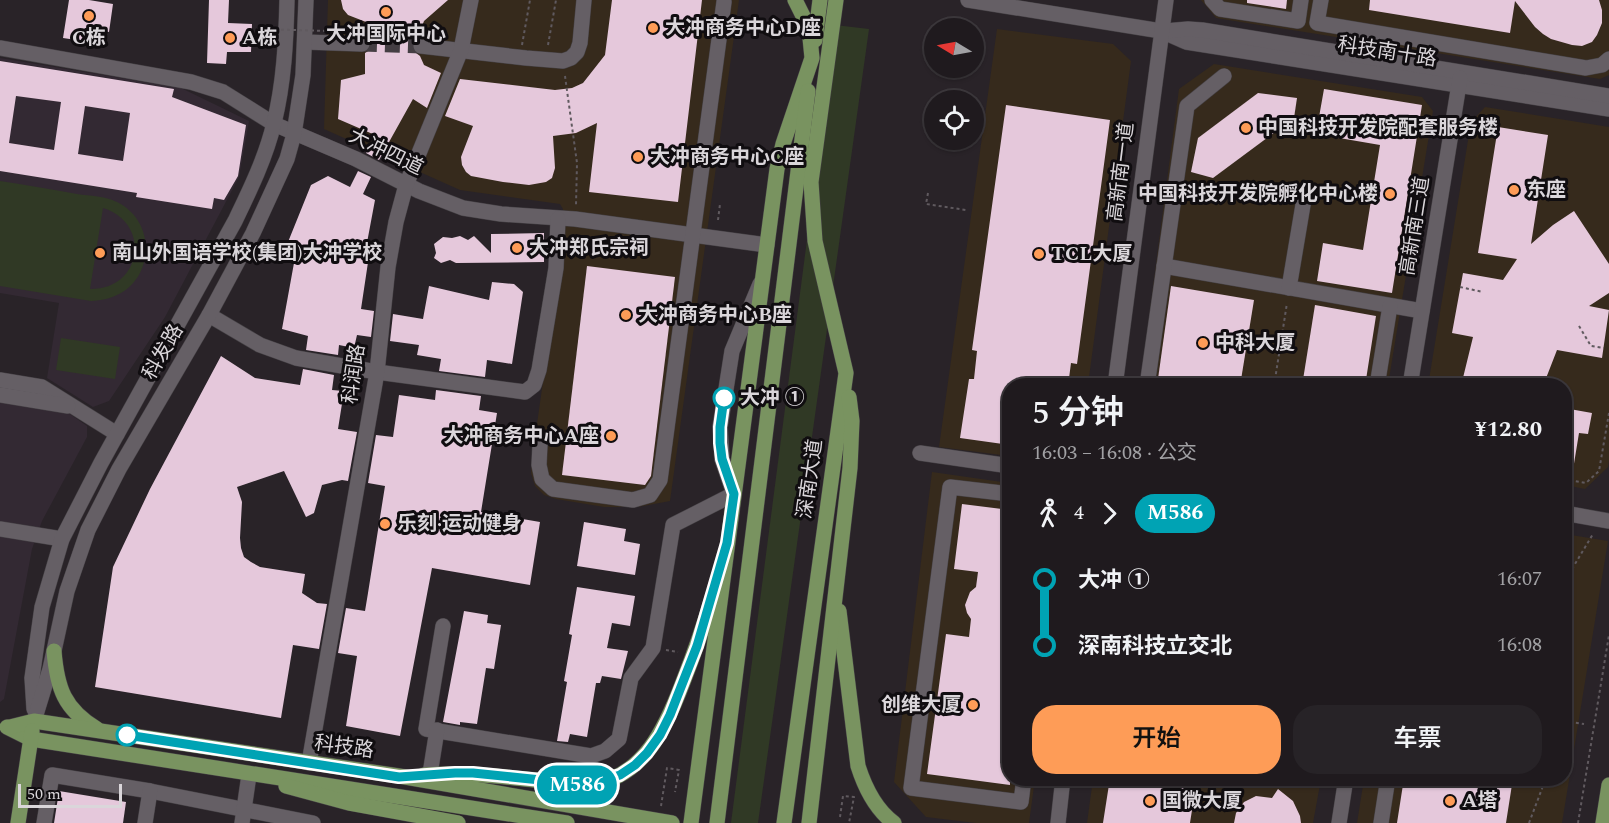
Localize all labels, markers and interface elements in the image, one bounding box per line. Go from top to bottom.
marker: 大冲国际中心 [379,5,393,19]
marker: C栋 [82,9,96,23]
place label: 大冲商务中心D座 [665,13,821,43]
north arrow [924,18,984,78]
map controls [924,18,984,150]
place label: 大冲国际中心 [326,19,446,49]
marker: 大冲商务中心D座 [646,21,660,35]
place label: C栋 [72,23,106,53]
place label: A栋 [242,23,277,53]
street label: 科技南十路 [1335,29,1439,75]
marker: A栋 [223,31,237,45]
button: locate [924,90,984,150]
place label: 中国科技开发院配套服务楼 [1258,113,1498,143]
street label: 大冲四道 [343,121,429,183]
street label: 高新南一道 [1100,121,1142,223]
marker: 中国科技开发院配套服务楼 [1239,121,1253,135]
place label: 大冲商务中心C座 [650,142,804,172]
marker: 大冲商务中心C座 [631,150,645,164]
street label: 高新南三道 [1392,174,1438,278]
place label: 东座 [1526,175,1566,205]
place label: 中国科技开发院孵化中心楼 [1138,179,1378,209]
marker: 东座 [1507,183,1521,197]
marker: 中国科技开发院孵化中心楼 [1383,187,1397,201]
place label: 大冲郑氏宗祠 [529,233,649,263]
place label: 南山外国语学校(集团)大冲学校 [112,238,382,268]
place label: TCL大厦 [1051,239,1132,269]
marker: 大冲郑氏宗祠 [510,241,524,255]
marker: 南山外国语学校(集团)大冲学校 [93,246,107,260]
marker: TCL大厦 [1032,247,1046,261]
place label: 大冲商务中心B座 [638,300,792,330]
marker: 大冲商务中心B座 [619,308,633,322]
street label: 科发路 [135,319,191,385]
place label: 中科大厦 [1215,328,1295,358]
marker: 中科大厦 [1196,336,1210,350]
street label: 科润路 [335,342,373,406]
place label: 大冲 ① [740,383,805,413]
marker: 大冲 ① [713,387,735,409]
text: 5 分钟 [1032,388,1124,438]
text: ¥12.80 [1474,413,1542,446]
place label: 大冲商务中心A座 [444,421,599,451]
marker: 大冲商务中心A座 [604,429,618,443]
street label: 深南大道 [790,437,830,521]
text: 16:03 – 16:08 · 公交 [1032,438,1197,468]
icon: walk [1032,497,1065,530]
icon: forward [1093,497,1126,530]
text: M586 [1147,497,1203,529]
text: 4 [1074,498,1084,528]
place label: 乐刻·运动健身 [397,509,522,539]
marker: 乐刻·运动健身 [378,517,392,531]
text: 大冲 ① [1078,564,1150,597]
text: 16:07 [1497,564,1542,594]
text: 深南科技立交北 [1078,630,1232,663]
text: 16:08 [1497,630,1542,660]
place label: 创维大厦 [881,690,961,720]
marker: 创维大厦 [966,698,980,712]
button: 开始 [1032,705,1281,774]
button: 车票 [1293,705,1542,774]
unlabelled marker [116,724,138,746]
street label: 科技路 [312,728,376,766]
line badge: M586 [535,766,619,804]
text: M586 [549,769,605,801]
scale bar [18,781,122,808]
text: 50 m [27,782,61,806]
place label: 国微大厦 [1162,786,1242,816]
place label: A塔 [1462,786,1497,816]
marker: 国微大厦 [1143,794,1157,808]
marker: A塔 [1443,794,1457,808]

